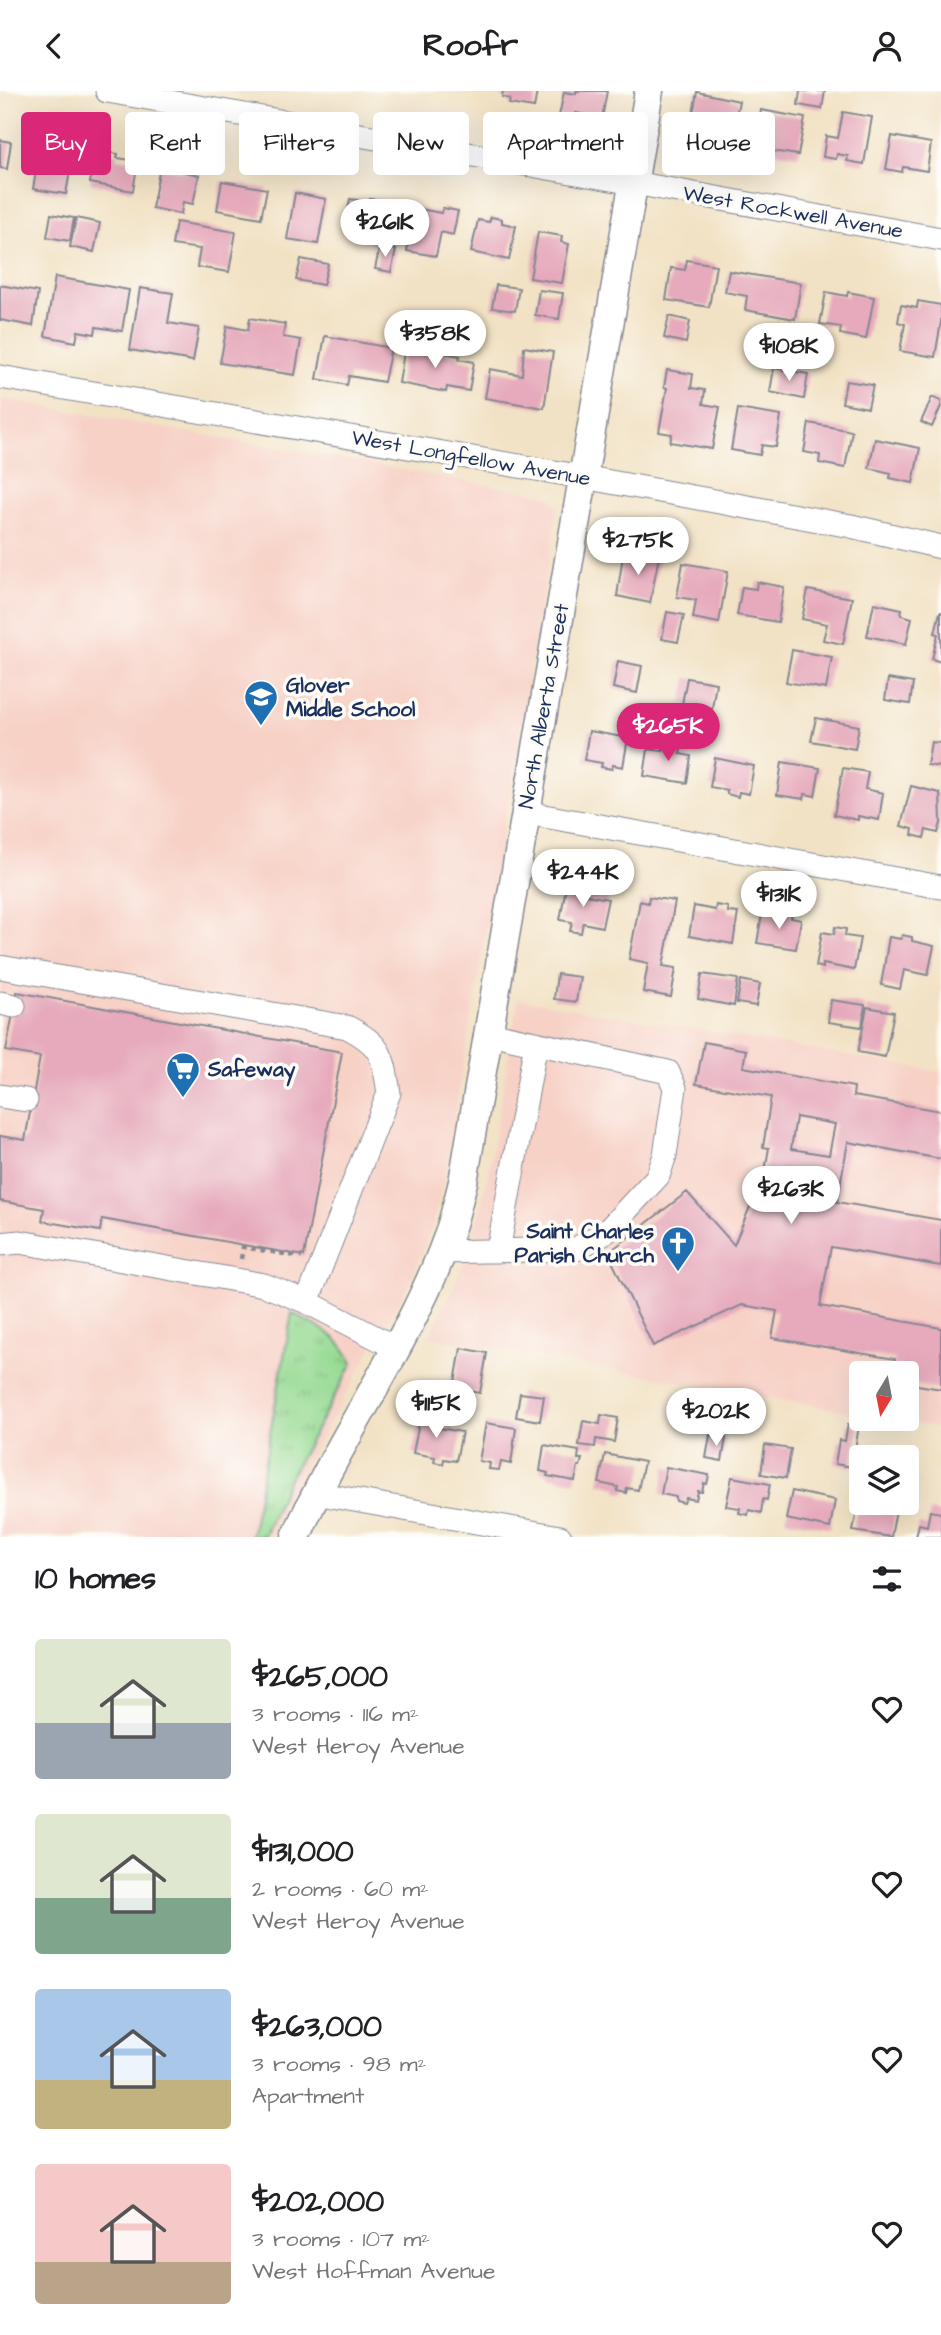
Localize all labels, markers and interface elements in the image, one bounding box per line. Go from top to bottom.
text: Roofr [423,23,518,68]
icon: back [35,27,73,65]
icon: person [868,27,906,65]
chip: Buy [21,112,111,175]
chip: Rent [125,112,225,175]
chip: Filters [239,112,359,175]
chip: New [373,112,469,175]
chip: Apartment [483,112,648,175]
chip: House [662,112,775,175]
street label: West Rockwell Avenue [681,178,905,246]
pin: $261K [336,199,434,259]
text: $261K [356,206,414,238]
pin: $358K [386,310,484,370]
text: $358K [400,317,470,349]
pin: $108K [740,323,838,383]
text: $108K [759,330,819,362]
street label: West Longfellow Avenue [349,423,593,495]
pin: $275K [589,517,687,577]
text: $275K [603,524,673,556]
street label: North Alberta Street [512,601,576,811]
place label: Glover Middle School [286,671,416,724]
school or university icon: Glover Middle School [242,678,280,727]
pin: $265K [619,703,717,763]
text: $265K [633,710,703,742]
pin: $244K [534,849,632,909]
text: $244K [547,856,619,888]
pin: $131K [730,871,828,931]
text: $131K [757,878,801,910]
supermarket icon: Safeway [164,1050,202,1099]
place label: Safeway [207,1055,296,1087]
pin: $263K [742,1167,840,1226]
text: $263K [758,1173,824,1205]
place label: Saint Charles Parish Church [515,1217,655,1270]
church icon: Saint Charles Parish Church [659,1224,697,1273]
north arrow [849,1361,919,1431]
map controls [849,1361,919,1515]
pin: $115K [387,1381,485,1440]
text: $115K [412,1387,460,1419]
pin: $202K [667,1389,765,1448]
text: $202K [682,1395,750,1427]
button: layers [849,1445,919,1515]
text: 10 homes [35,1558,156,1600]
icon: filters [868,1560,906,1598]
text: $265,000 [252,1656,388,1698]
icon: home [91,1667,175,1751]
icon: heart [868,1690,906,1728]
text: 3 rooms · 116 m² [252,1698,419,1730]
text: West Heroy Avenue [252,1730,465,1762]
text: $131,000 [252,1831,354,1873]
icon: home [91,1842,175,1926]
icon: heart [868,1865,906,1903]
text: 2 rooms · 60 m² [252,1873,429,1905]
text: West Heroy Avenue [252,1905,465,1937]
text: $263,000 [252,2006,382,2048]
icon: home [91,2017,175,2101]
icon: heart [868,2040,906,2078]
text: 3 rooms · 98 m² [252,2048,426,2080]
text: Apartment [252,2080,364,2112]
text: $202,000 [252,2181,384,2223]
icon: home [91,2192,175,2276]
icon: heart [868,2215,906,2253]
text: 3 rooms · 107 m² [252,2223,430,2255]
text: West Hoffman Avenue [252,2255,495,2287]

